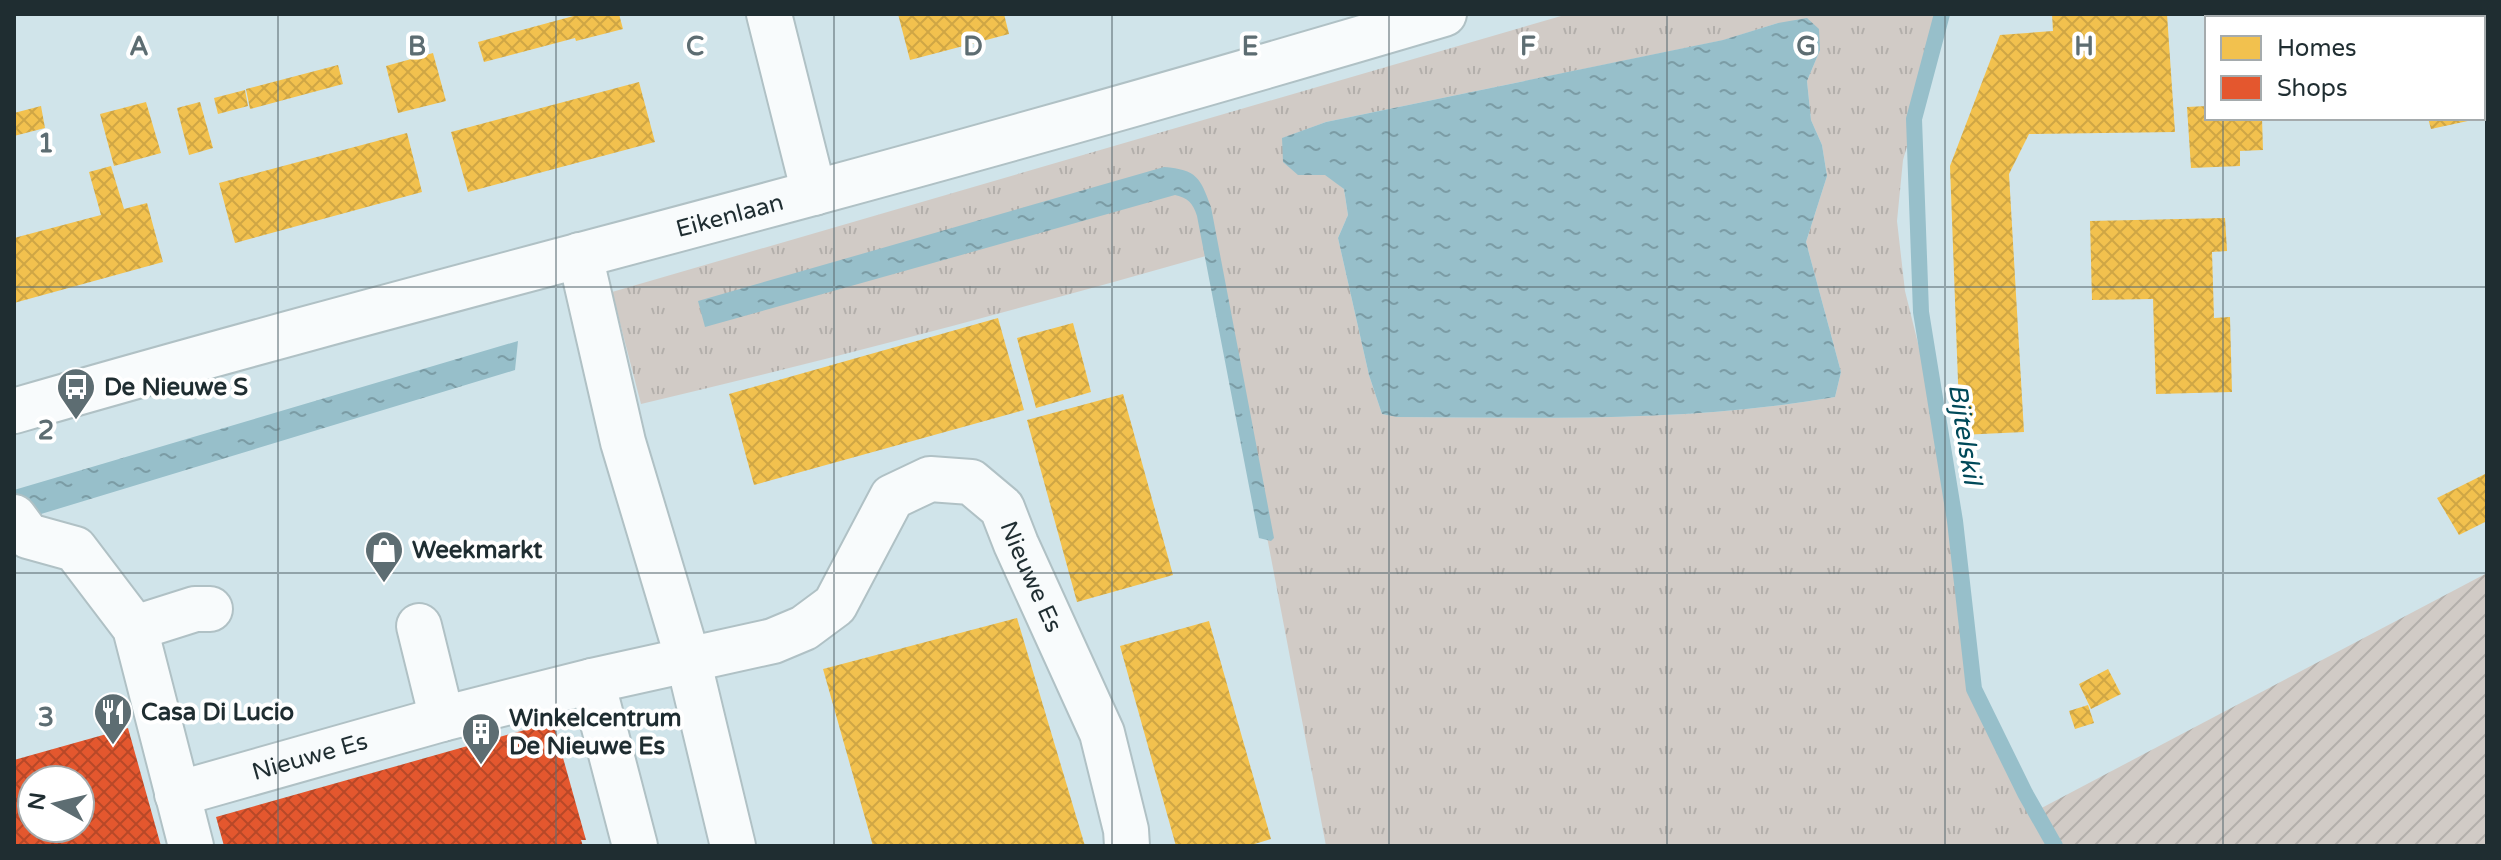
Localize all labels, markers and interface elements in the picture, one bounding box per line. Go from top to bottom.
legend [2205,16,2485,120]
text: A [129,31,149,62]
text: B [408,31,426,62]
text: C [686,31,704,62]
text: D [963,31,983,62]
text: E [1242,31,1258,62]
text: F [1520,31,1536,62]
text: G [1796,31,1816,62]
text: H [2074,31,2094,62]
text: Homes [2277,34,2357,63]
text: Shops [2277,74,2347,103]
text: 1 [38,128,54,159]
street label: Eikenlaan [673,187,787,244]
bus stop icon: De Nieuwe S [55,366,97,421]
place label: De Nieuwe S [104,373,248,402]
water label: Bijtelskil [1942,381,1989,490]
text: 2 [38,415,54,446]
street label: Nieuwe Es [994,517,1069,637]
shop icon: Weekmarkt [363,529,405,584]
place label: Weekmarkt [412,536,543,565]
restaurant icon: Casa Di Lucio [92,691,134,746]
place label: Casa Di Lucio [141,698,294,727]
text: 3 [38,702,54,733]
place label: Winkelcentrum De Nieuwe Es [509,704,682,761]
building icon: Winkelcentrum De Nieuwe Es [460,711,502,766]
street label: Nieuwe Es [249,726,371,787]
north arrow [16,764,96,844]
text: N [23,791,51,812]

